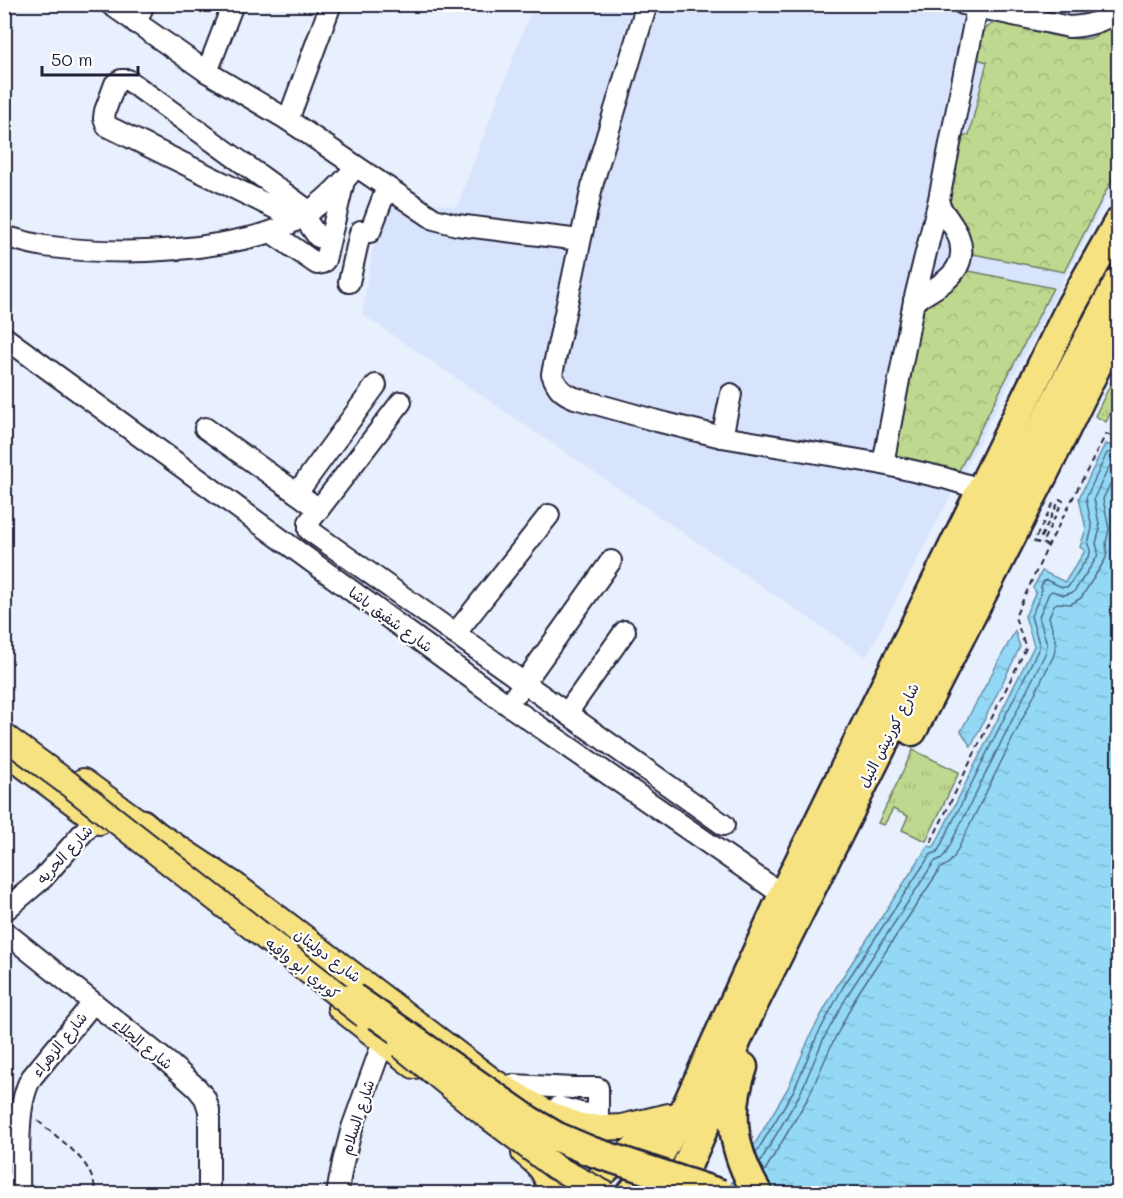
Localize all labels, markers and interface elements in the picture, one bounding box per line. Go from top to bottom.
scale bar [42,39,138,77]
text: 50 m [51,47,93,71]
street label: شارع شفيق باشا [344,582,437,657]
street label: شارع كورنيش النيل [853,679,924,791]
street label: شارع الحريه [32,820,97,889]
street label: شارع دوليتان [290,923,365,987]
street label: كوبري ابو وافيه [261,933,344,1005]
street label: شارع الزهراء [27,1007,92,1081]
street label: شارع الجلاء [108,1012,177,1074]
street label: شارع السلام [336,1077,380,1158]

